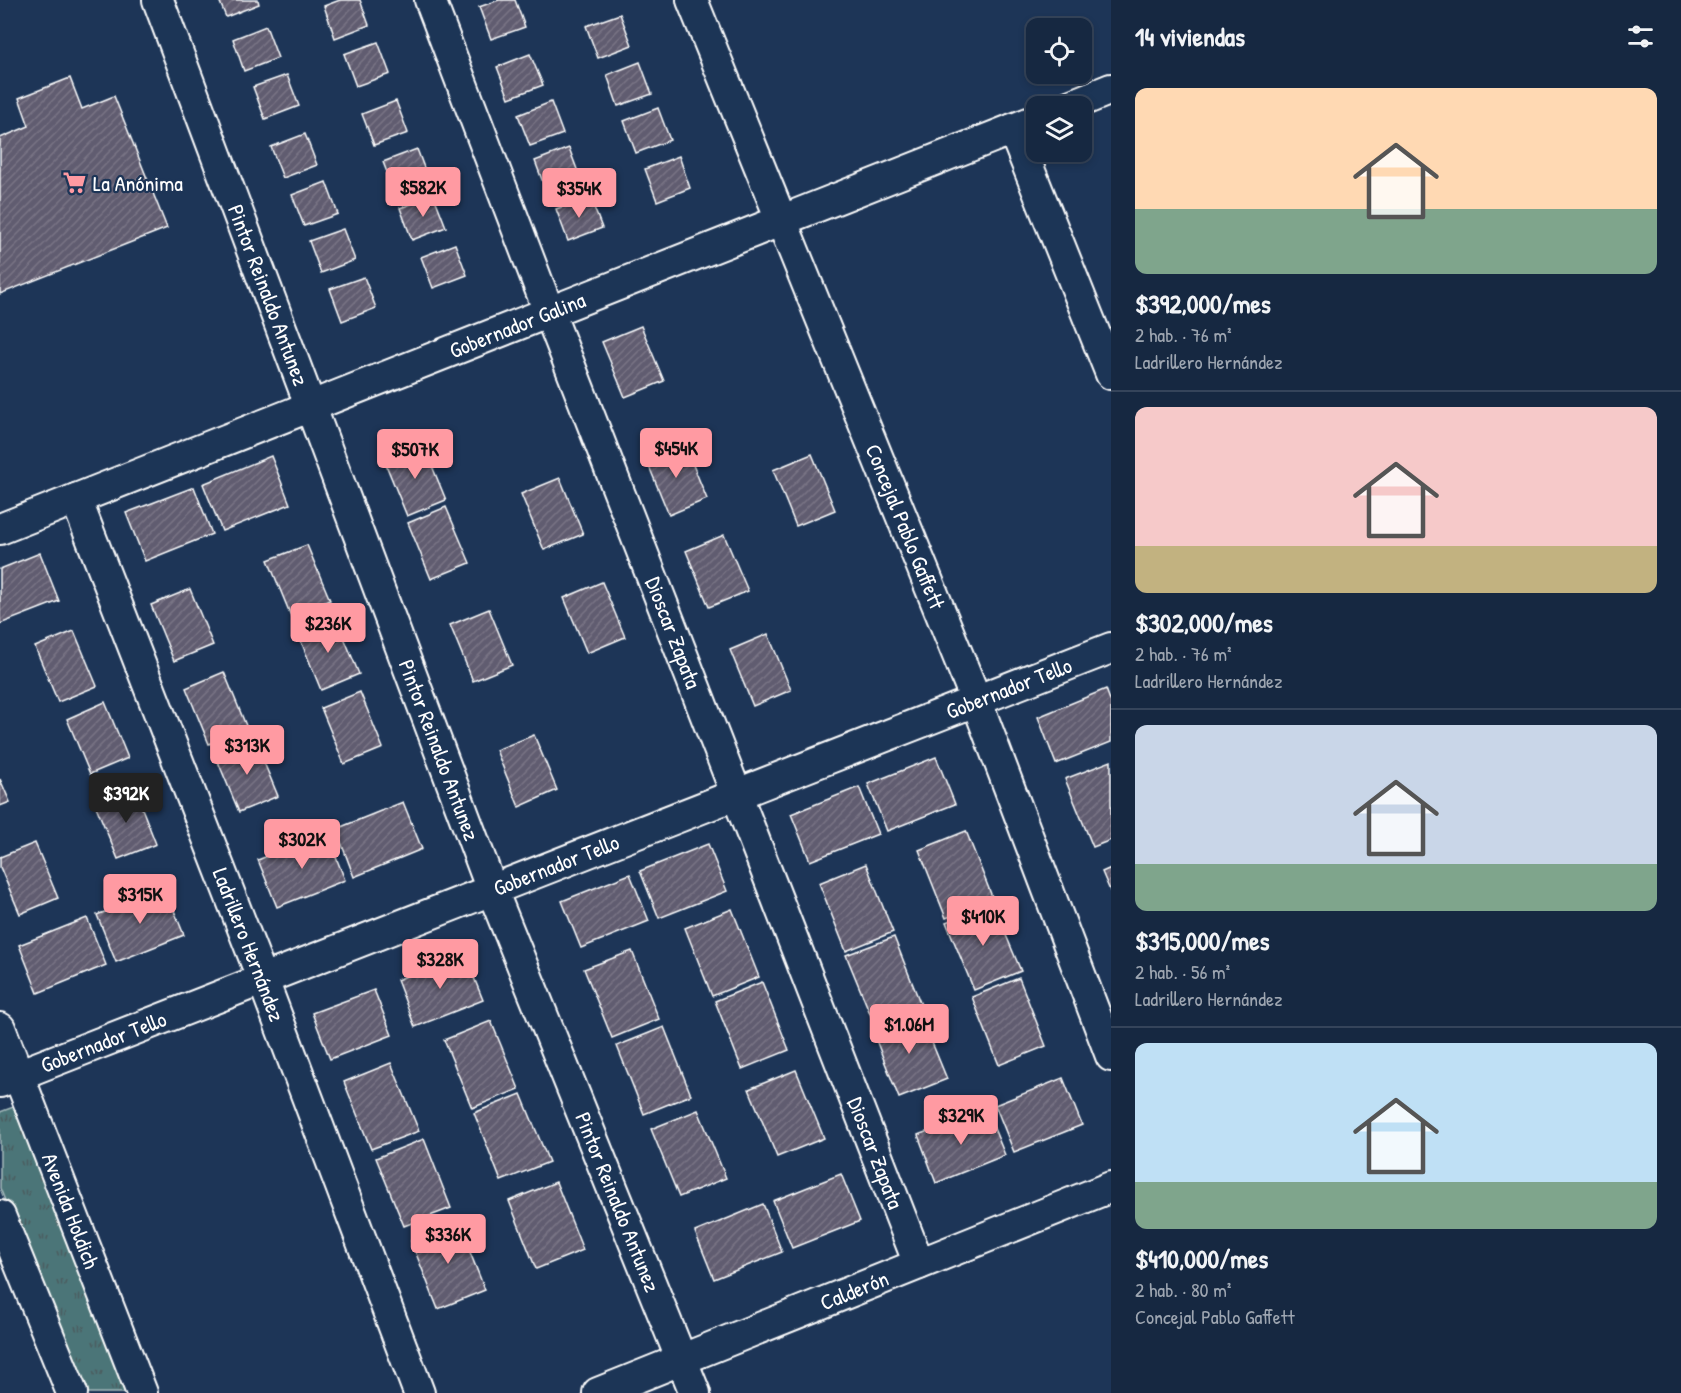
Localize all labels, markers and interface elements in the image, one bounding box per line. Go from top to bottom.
map controls [1026,18,1092,162]
button: locate [1026,18,1092,84]
text: 14 viviendas [1135,19,1245,54]
icon: filters [1624,20,1657,53]
button: layers [1026,96,1092,162]
icon: home [1342,127,1450,235]
pin: $582K [381,167,465,218]
place label: La Anónima [93,168,183,198]
pin: $354K [537,168,621,219]
supermarket icon: La Anónima [62,170,88,196]
text: $582K [399,173,447,200]
text: $354K [556,174,602,201]
street label: Pintor Reinaldo Antunez [221,200,316,390]
street label: Gobernador Galina [445,284,590,365]
text: $392,000/mes [1135,286,1271,321]
text: 2 hab. · 76 m² [1135,321,1232,348]
text: Ladrillero Hernández [1135,348,1282,375]
pin: $454K [634,428,718,479]
pin: $507K [373,429,457,480]
text: $454K [654,434,698,461]
text: $507K [391,435,439,462]
street label: Concejal Pablo Gaffett [859,439,953,614]
icon: home [1342,446,1450,554]
street label: Dioscar Zapata [638,573,709,693]
pin: $236K [286,603,370,654]
text: $302,000/mes [1135,605,1273,640]
text: $236K [305,609,351,636]
text: 2 hab. · 76 m² [1135,640,1232,667]
street label: Gobernador Tello [941,650,1076,726]
street label: Pintor Reinaldo Antunez [392,655,487,845]
text: Ladrillero Hernández [1135,667,1282,694]
pin: $313K [205,725,289,776]
text: $313K [224,731,270,758]
icon: home [1342,764,1450,872]
pin: $392K [84,773,168,824]
text: $392K [103,779,149,806]
pin: $302K [260,819,344,870]
text: $302K [278,825,326,852]
street label: Gobernador Tello [489,827,623,903]
street label: Ladrillero Hernández [206,863,292,1026]
pin: $315K [98,874,182,925]
text: $315K [117,880,163,907]
pin: $410K [941,896,1025,947]
text: $410K [961,902,1005,929]
text: $315,000/mes [1135,923,1270,958]
pin: $328K [398,939,482,990]
text: $328K [416,945,464,972]
text: 2 hab. · 56 m² [1135,958,1230,985]
text: Ladrillero Hernández [1135,985,1282,1012]
street label: Gobernador Tello [36,1003,171,1080]
pin: $1.06M [860,1004,958,1055]
text: $1.06M [884,1010,934,1037]
icon: home [1342,1082,1450,1190]
street label: Dioscar Zapata [841,1093,911,1213]
pin: $329K [919,1095,1003,1146]
text: $329K [938,1101,984,1128]
street label: Pintor Reinaldo Antunez [568,1108,668,1296]
street label: Avenida Holdich [35,1148,107,1273]
pin: $336K [406,1214,490,1265]
text: $336K [425,1220,471,1247]
text: $410,000/mes [1135,1241,1268,1276]
street label: Calderón [815,1263,893,1317]
text: 2 hab. · 80 m² [1135,1276,1231,1303]
text: Concejal Pablo Gaffett [1135,1303,1295,1330]

